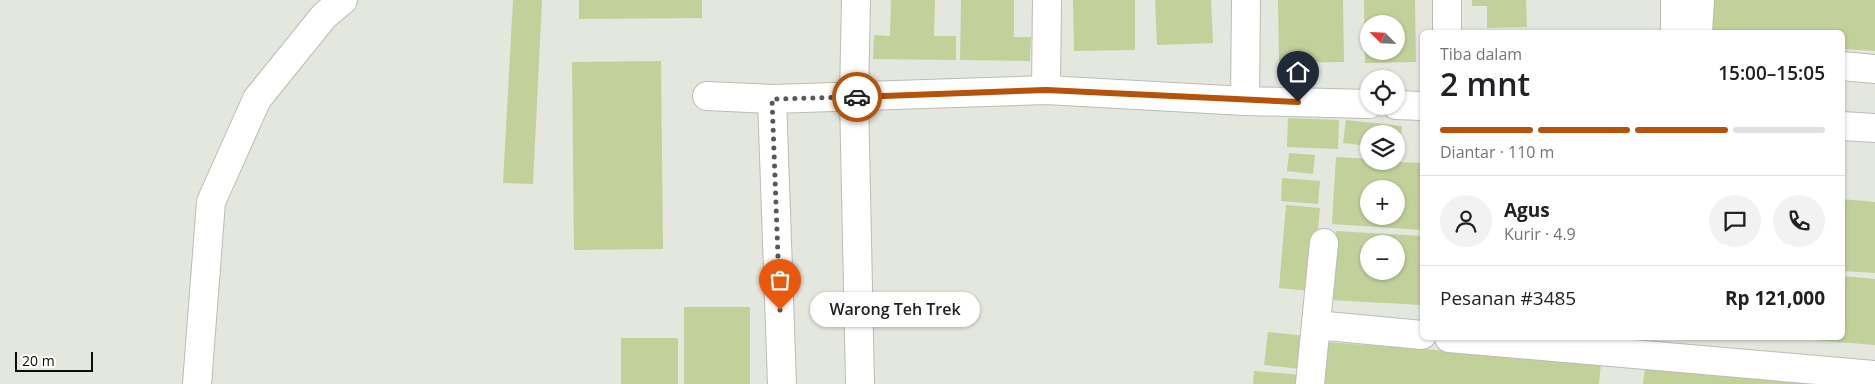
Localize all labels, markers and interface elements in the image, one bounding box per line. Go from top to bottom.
north arrow [1360,15,1405,60]
map controls [1360,15,1405,280]
text: Tiba dalam [1440,43,1522,65]
pin [1277,51,1319,102]
icon: home [1284,58,1312,86]
text: 15:00–15:05 [1718,60,1825,86]
text: 2 mnt [1440,62,1530,105]
button: locate [1360,70,1405,115]
courier [832,72,882,122]
icon: car [843,83,871,111]
button: layers [1360,125,1405,170]
text: Diantar · 110 m [1440,141,1554,163]
button: + [1360,180,1405,225]
button: person [1440,195,1492,247]
button: chat [1709,195,1761,247]
button: phone [1773,195,1825,247]
text: Agus [1504,197,1550,223]
text: Kurir · 4.9 [1504,223,1576,245]
button: − [1360,235,1405,280]
pin [759,259,801,310]
icon: bag [766,266,794,294]
text: Pesanan #3485 [1440,285,1576,311]
text: Rp 121,000 [1725,285,1825,311]
callout: Warong Teh Trek [810,292,980,328]
text: Warong Teh Trek [829,298,961,320]
scale bar [15,349,92,372]
text: 20 m [22,351,55,370]

